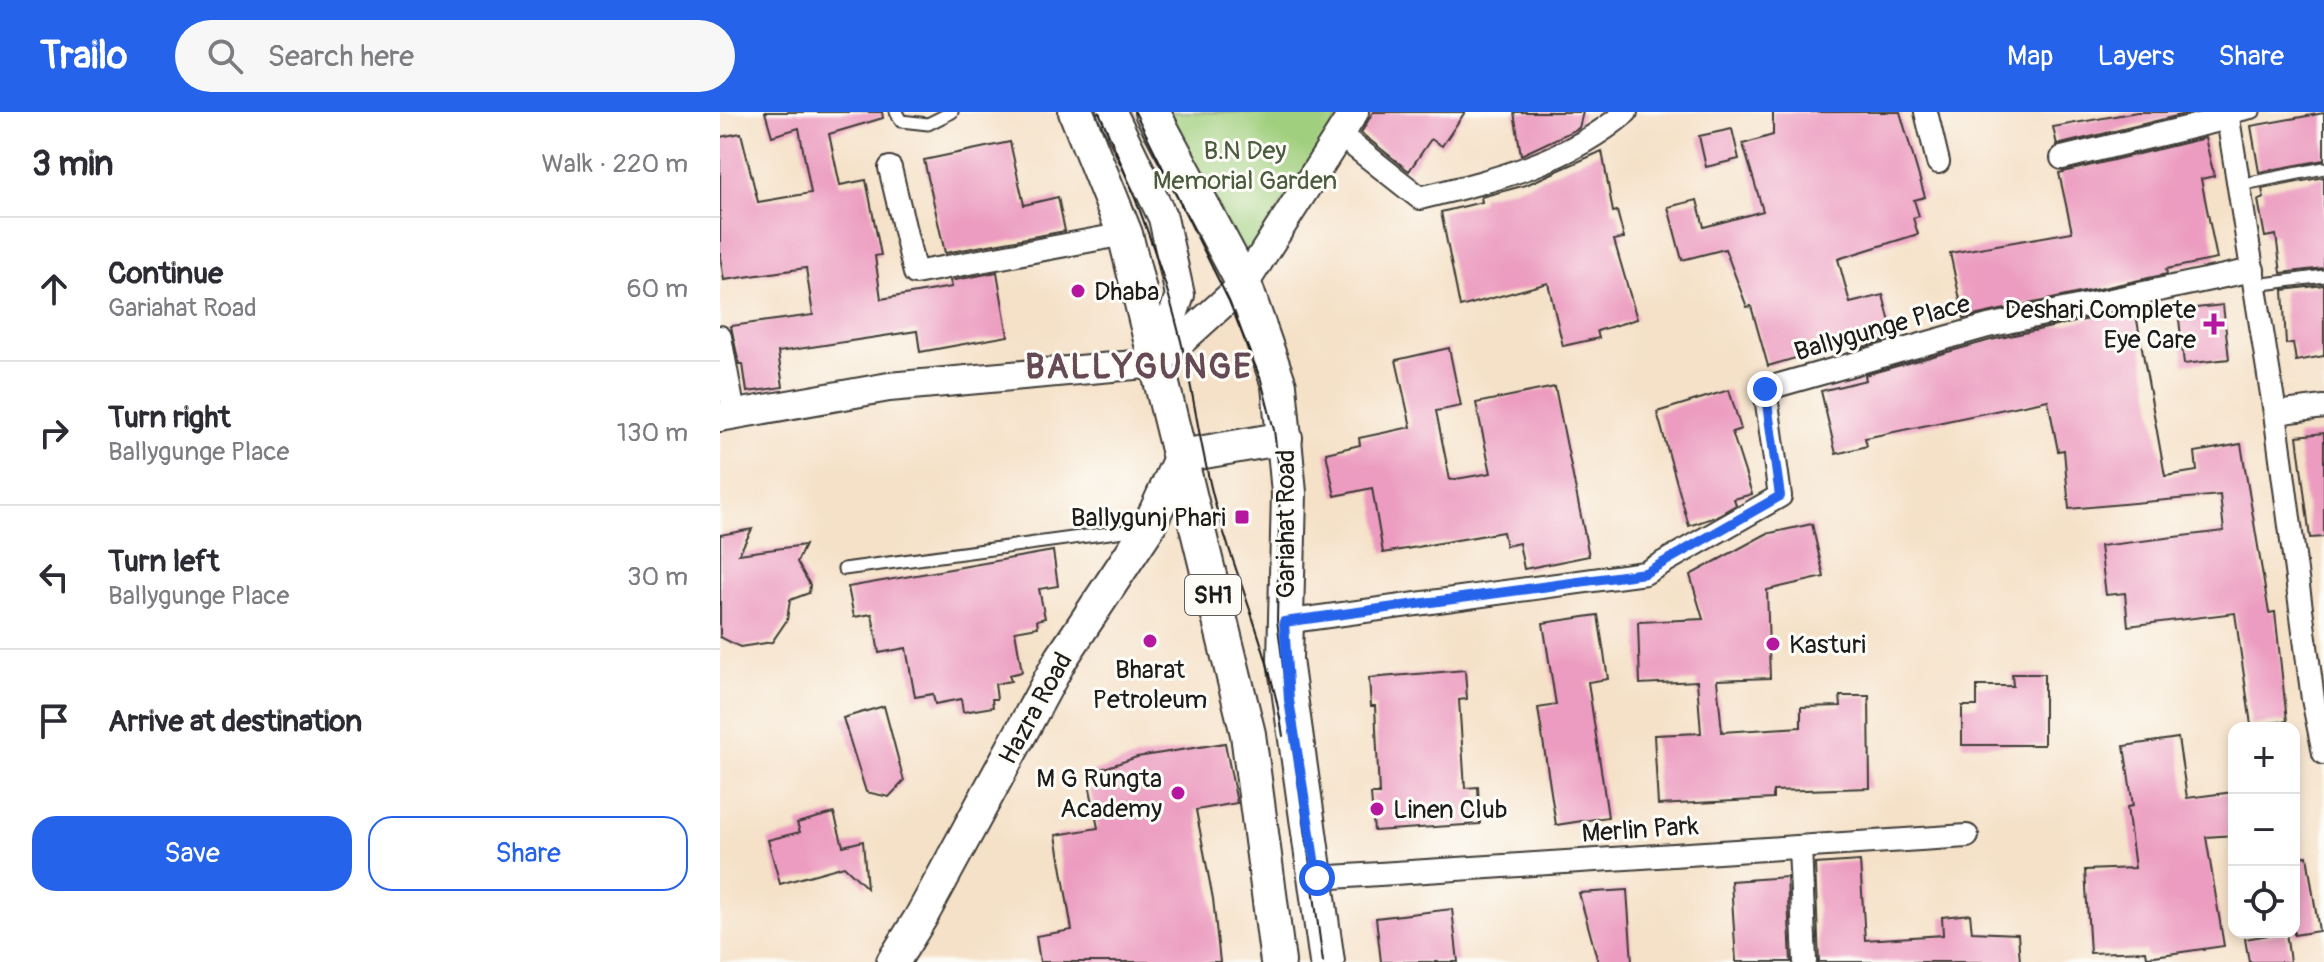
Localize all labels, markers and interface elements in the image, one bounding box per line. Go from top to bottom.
search box [175,20,735,92]
text: Trailo [40,32,127,80]
icon: search [203,34,247,78]
text: Search here [267,38,414,75]
text: Map [2007,39,2053,74]
text: Layers [2097,39,2174,74]
text: Share [2218,39,2284,74]
park label: B.N Dey Memorial Garden [1153,135,1337,197]
text: 3 min [32,143,114,186]
text: Walk · 220 m [541,148,688,180]
text: Continue [108,255,223,292]
icon: ahead [32,267,76,311]
text: 60 m [626,273,688,305]
place label: Dhaba [1094,276,1159,308]
marker: Dhaba [1069,282,1087,300]
street label: Ballygunge Place [1791,288,1974,368]
text: Gariahat Road [108,292,257,324]
place label: Deshari Complete Eye Care [2005,294,2196,356]
marker: Deshari Complete Eye Care [2203,313,2225,335]
district label: BALLYGUNGE [1025,346,1253,389]
route end [1747,371,1783,407]
text: Turn right [108,399,231,436]
icon: right [32,411,76,455]
text: 130 m [617,417,688,449]
text: Ballygunge Place [108,436,289,468]
street label: Gariahat Road [1270,450,1302,598]
place label: Ballygunj Phari [1071,502,1226,534]
marker: Ballygunj Phari [1233,508,1251,526]
text: Turn left [108,543,219,580]
icon: left [32,555,76,599]
text: 30 m [627,561,688,593]
road number: SH1 [1185,575,1241,615]
text: Ballygunge Place [108,580,289,612]
place label: Kasturi [1789,629,1866,661]
marker: Bharat Petroleum [1141,632,1159,650]
marker: Kasturi [1764,635,1782,653]
street label: Hazra Road [992,647,1080,770]
place label: Bharat Petroleum [1093,654,1207,716]
icon: arrive [32,699,76,743]
text: Arrive at destination [108,703,362,740]
map controls [2228,722,2300,938]
button: + [2228,722,2300,794]
place label: M G Rungta Academy [1036,763,1162,825]
marker: M G Rungta Academy [1169,784,1187,802]
place label: Linen Club [1393,794,1507,826]
button: − [2228,794,2300,866]
marker: Linen Club [1368,800,1386,818]
street label: Merlin Park [1580,810,1700,850]
button: Save [32,816,352,891]
button: Share [368,816,688,891]
route start [1299,860,1335,896]
button: locate [2228,866,2300,938]

